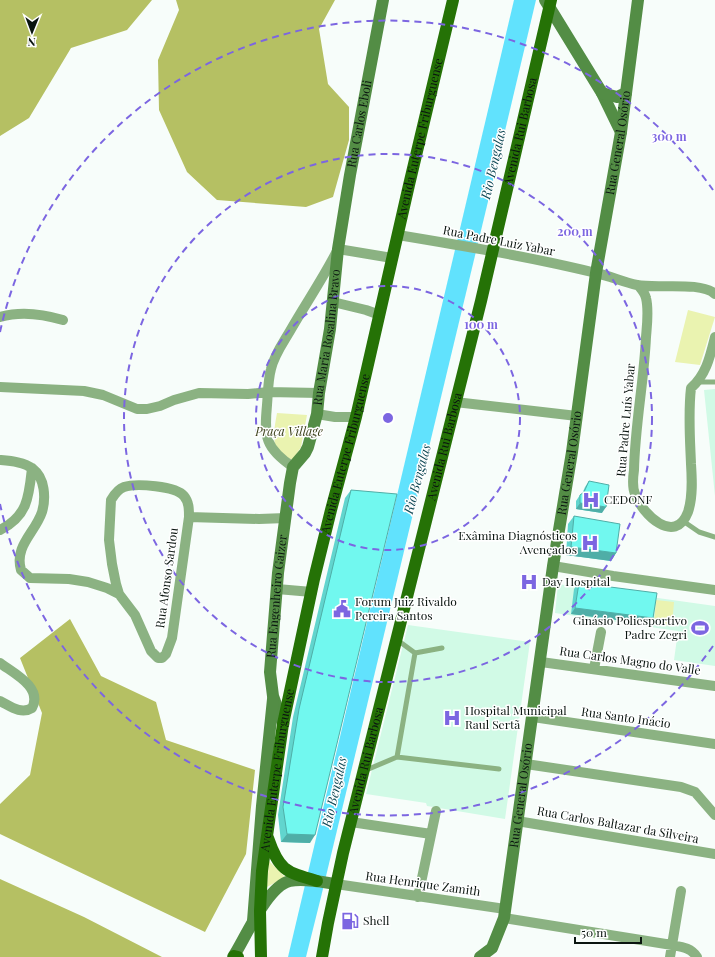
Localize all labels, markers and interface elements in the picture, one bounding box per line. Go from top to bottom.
north arrow [12,12,52,52]
text: N [28,35,36,50]
street label: Avenida Euterpe Friburguense [392,56,446,221]
street label: Avenida Rui Barbosa [499,76,540,188]
street label: Rua Carlos Eboli [343,78,375,169]
street label: Rua General Osório [601,89,633,196]
water label: Rio Bengalas [476,127,509,202]
text: 300 m [652,128,687,144]
street label: Rua Padre Luiz Yabar [442,221,557,259]
text: 200 m [557,223,593,239]
street label: Rua Maria Rosalina Bravo [309,268,343,406]
text: 100 m [464,316,498,332]
street label: Rua Padre Luís Yabar [612,362,638,477]
street label: Avenida Euterpe Friburguense [316,372,373,536]
street label: Avenida Rui Barbosa [422,391,465,503]
street label: Rua General Osório [553,409,585,516]
centre of rings [381,411,395,425]
park label: Praça Village [254,423,323,439]
water label: Rio Bengalas [399,442,434,517]
hospital icon: CEDONF [581,490,601,510]
place label: CEDONF [604,491,653,507]
street label: Rua Afonso Sardou [151,527,181,629]
place label: Exâmina Diagnósticos Avençados [458,527,577,557]
street label: Rua Engenheiro Gaizer [262,533,290,658]
hospital icon: Exâmina Diagnósticos Avençados [580,533,600,553]
hospital icon: Day Hospital [519,572,539,592]
place label: Day Hospital [542,573,611,589]
place label: Forum Juiz Rivaldo Pereira Santos [355,593,457,623]
public building icon: Forum Juiz Rivaldo Pereira Santos [332,599,352,619]
place label: Ginásio Poliesportivo Padre Zegri [573,612,687,642]
sports icon: Ginásio Poliesportivo Padre Zegri [690,618,710,638]
street label: Rua Carlos Magno do Valle [559,642,702,678]
street label: Avenida Euterpe Friburguense [256,687,297,854]
place label: Hospital Municipal Raul Sertã [465,702,567,732]
street label: Rua Santo Inácio [580,703,672,731]
street label: Avenida Rui Barbosa [344,705,386,817]
hospital icon: Hospital Municipal Raul Sertã [442,708,462,728]
street label: Rua General Osório [505,742,535,849]
water label: Rio Bengalas [317,755,350,830]
street label: Rua Carlos Baltazar da Silveira [536,802,700,846]
street label: Rua Henrique Zamith [365,867,482,899]
fuel station icon: Shell [340,911,360,931]
place label: Shell [363,912,390,928]
scale bar [575,919,641,945]
text: 50 m [581,924,607,940]

